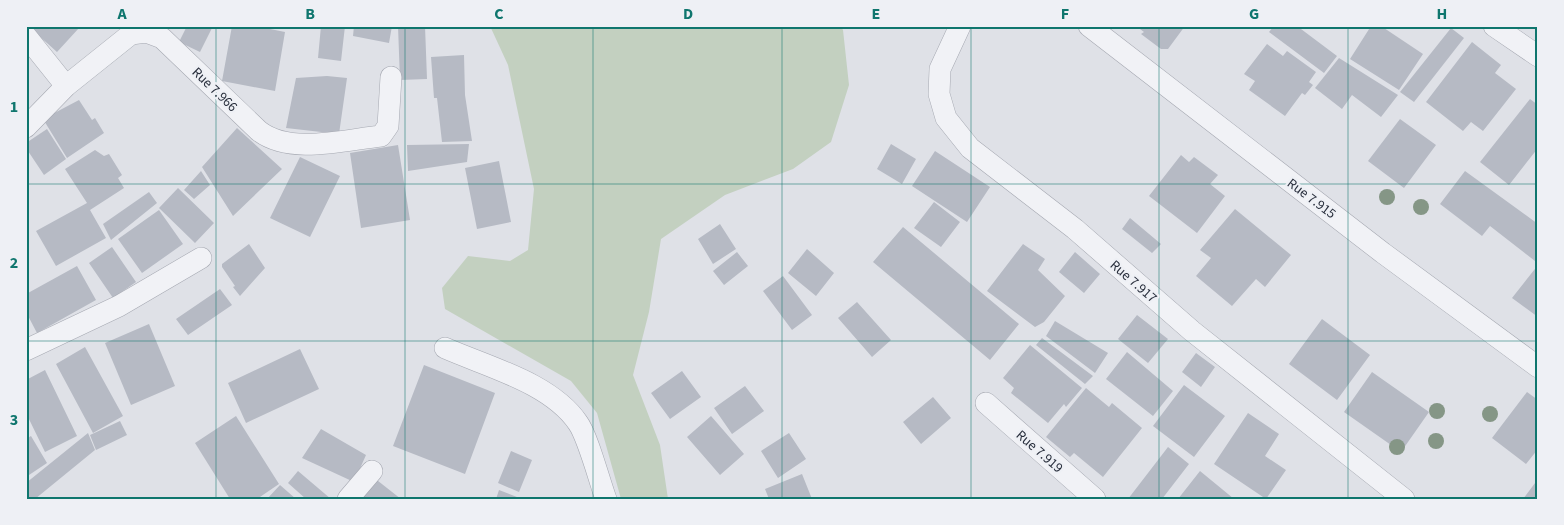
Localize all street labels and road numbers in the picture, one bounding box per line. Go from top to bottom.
street label: Rue 7.966 [187,63,242,117]
street label: Rue 7.915 [1283,174,1340,224]
street label: Rue 7.917 [1105,256,1161,308]
street label: Rue 7.919 [1011,426,1067,478]

